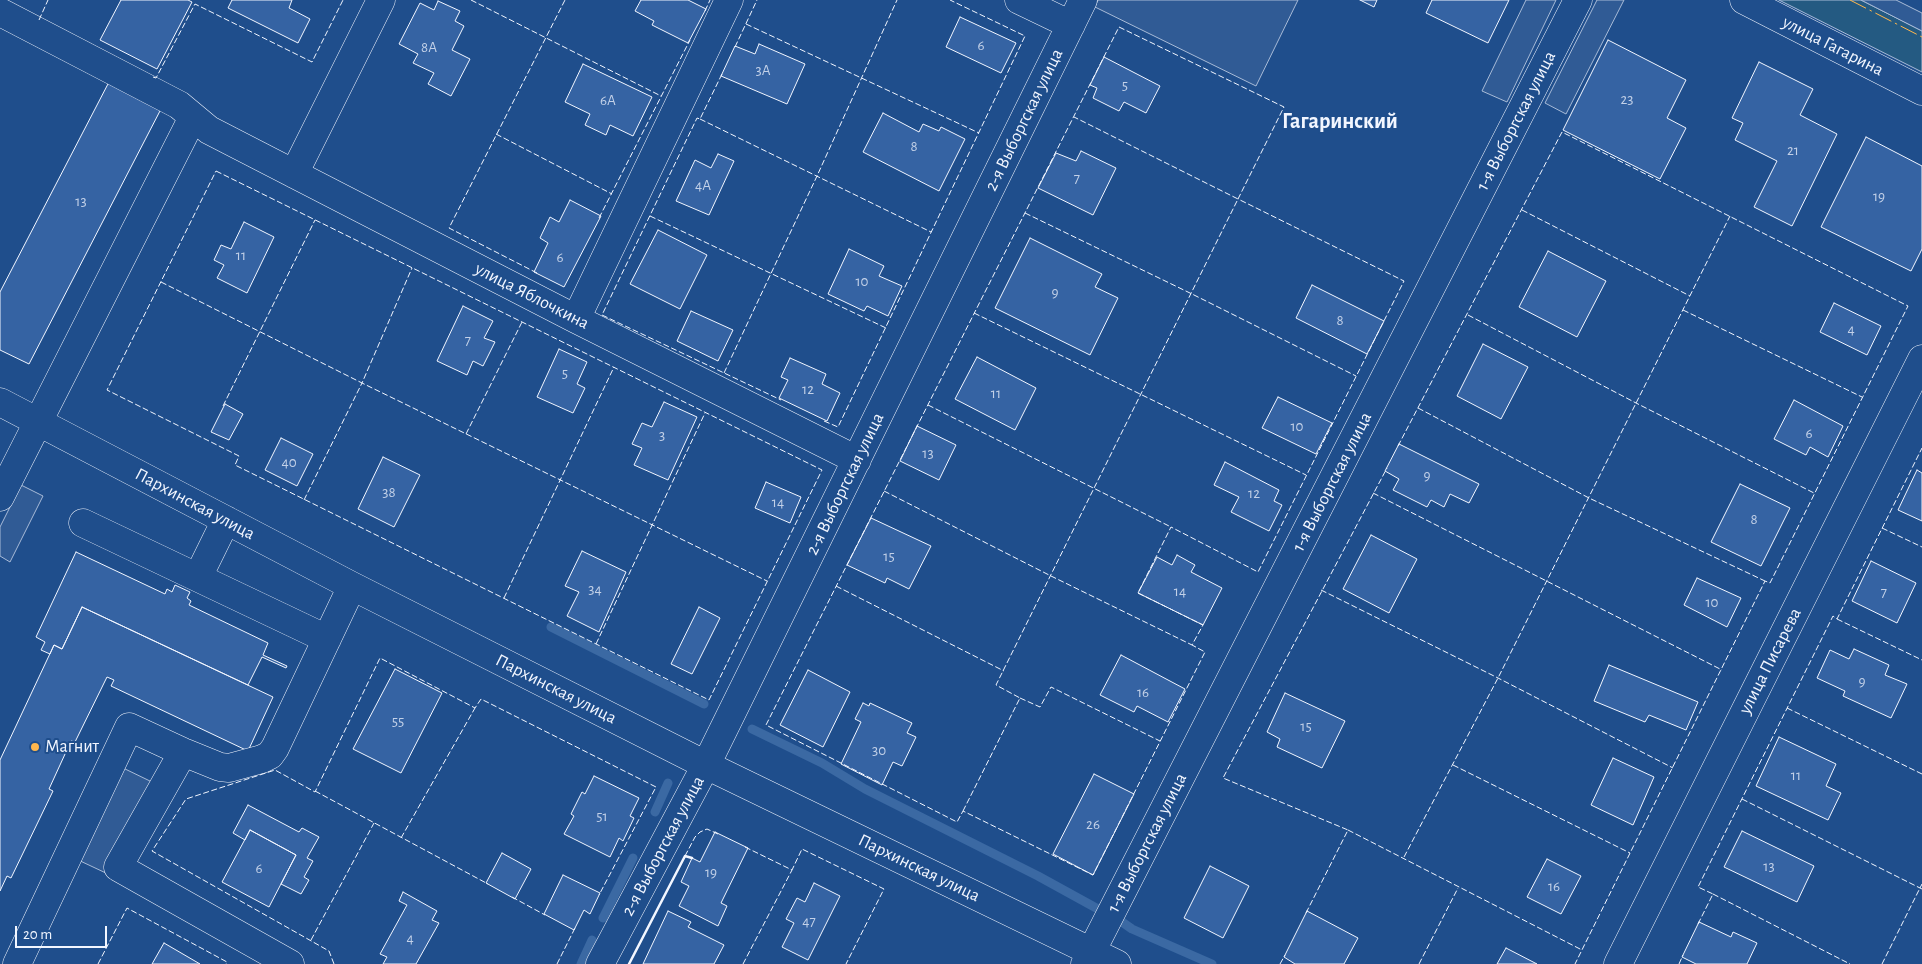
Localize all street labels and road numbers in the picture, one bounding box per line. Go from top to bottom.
street label: улица Гагарина [1779,11,1887,81]
street label: 2-я Выборгская улица [980,45,1068,195]
street label: 1-я Выборгская улица [1472,48,1560,194]
street label: улица Яблочкина [471,258,593,334]
street label: 2-я Выборгская улица [801,409,889,559]
street label: 1-я Выборгская улица [1288,409,1376,555]
street label: Пархинская улица [131,463,259,545]
street label: улица Писарева [1734,604,1806,718]
street label: Пархинская улица [492,649,620,729]
street label: 1-я Выборгская улица [1103,770,1191,916]
street label: 2-я Выборгская улица [617,772,709,920]
street label: Пархинская улица [855,829,983,907]

